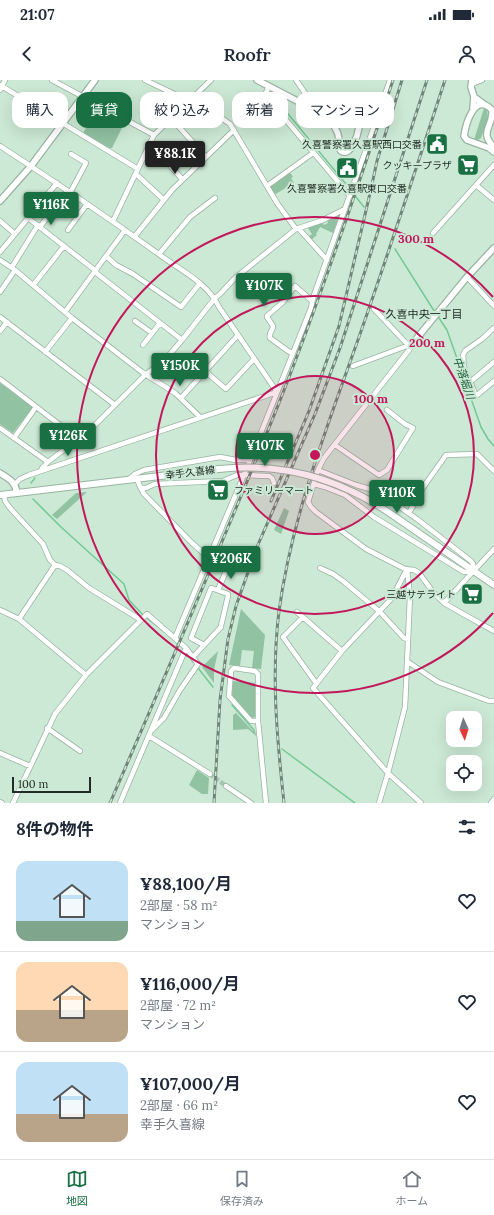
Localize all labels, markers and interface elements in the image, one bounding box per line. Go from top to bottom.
text: 21:07 [20,5,54,24]
icon: back [16,43,38,65]
text: Roofr [223,43,271,66]
icon: person [456,43,478,65]
chip: 購入 [12,92,68,128]
chip: 賃貸 [76,92,132,128]
chip: 絞り込み [140,92,224,128]
chip: 新着 [232,92,288,128]
chip: マンション [296,92,394,128]
public building icon: 久喜警察署久喜駅西口交番 [424,131,450,157]
place label: 久喜警察署久喜駅西口交番 [302,138,422,151]
pin: ¥88.1K [142,141,208,175]
text: ¥88.1K [154,145,196,162]
supermarket icon: クッキープラザ [455,152,481,178]
public building icon: 久喜警察署久喜駅東口交番 [334,155,360,181]
place label: クッキープラザ [383,159,452,172]
place label: 久喜警察署久喜駅東口交番 [287,182,407,195]
pin: ¥116K [23,192,79,226]
text: ¥116K [33,196,69,213]
text: 300 m [398,231,434,246]
pin: ¥107K [236,273,292,307]
text: ¥107K [245,277,283,294]
district label: 久喜中央一丁目 [386,307,463,321]
text: 200 m [409,335,445,350]
pin: ¥150K [152,353,208,387]
water label: 中落堀川 [450,355,478,402]
text: ¥150K [160,357,200,374]
text: 100 m [354,391,388,406]
pin: ¥126K [40,423,96,457]
text: ¥126K [49,427,87,444]
pin: ¥107K [237,433,293,467]
text: ¥107K [246,437,284,454]
centre of rings [308,448,322,462]
street label: 幸手久喜線 [164,463,216,482]
supermarket icon: ファミリーマート [205,477,231,503]
pin: ¥110K [369,480,425,514]
place label: ファミリーマート [234,484,314,497]
text: ¥110K [378,484,416,501]
pin: ¥206K [203,546,259,580]
text: ¥206K [210,550,252,567]
supermarket icon: 三越サテライト [459,581,485,607]
place label: 三越サテライト [386,588,456,601]
north arrow [446,711,482,747]
map controls [446,711,482,791]
button: locate [446,755,482,791]
scale bar [12,775,91,794]
text: 100 m [18,777,48,791]
icon: filters [456,816,478,838]
text: 8件の物件 [16,818,94,840]
text: ¥88,100/月 [140,873,232,895]
icon: home [48,877,96,925]
icon: heart [456,890,478,912]
text: 2部屋 · 58 m² [140,897,218,914]
text: マンション [140,916,205,933]
text: ¥116,000/月 [140,973,240,995]
icon: home [48,978,96,1026]
icon: heart [456,991,478,1013]
text: 2部屋 · 72 m² [140,997,216,1014]
text: マンション [140,1016,205,1033]
text: ¥107,000/月 [140,1073,241,1095]
icon: home [48,1078,96,1126]
icon: heart [456,1091,478,1113]
text: 2部屋 · 66 m² [140,1097,218,1114]
text: 幸手久喜線 [140,1116,205,1133]
tab: 地図 [66,1168,88,1208]
tab: 保存済み [220,1168,264,1208]
tab: ホーム [395,1168,428,1208]

